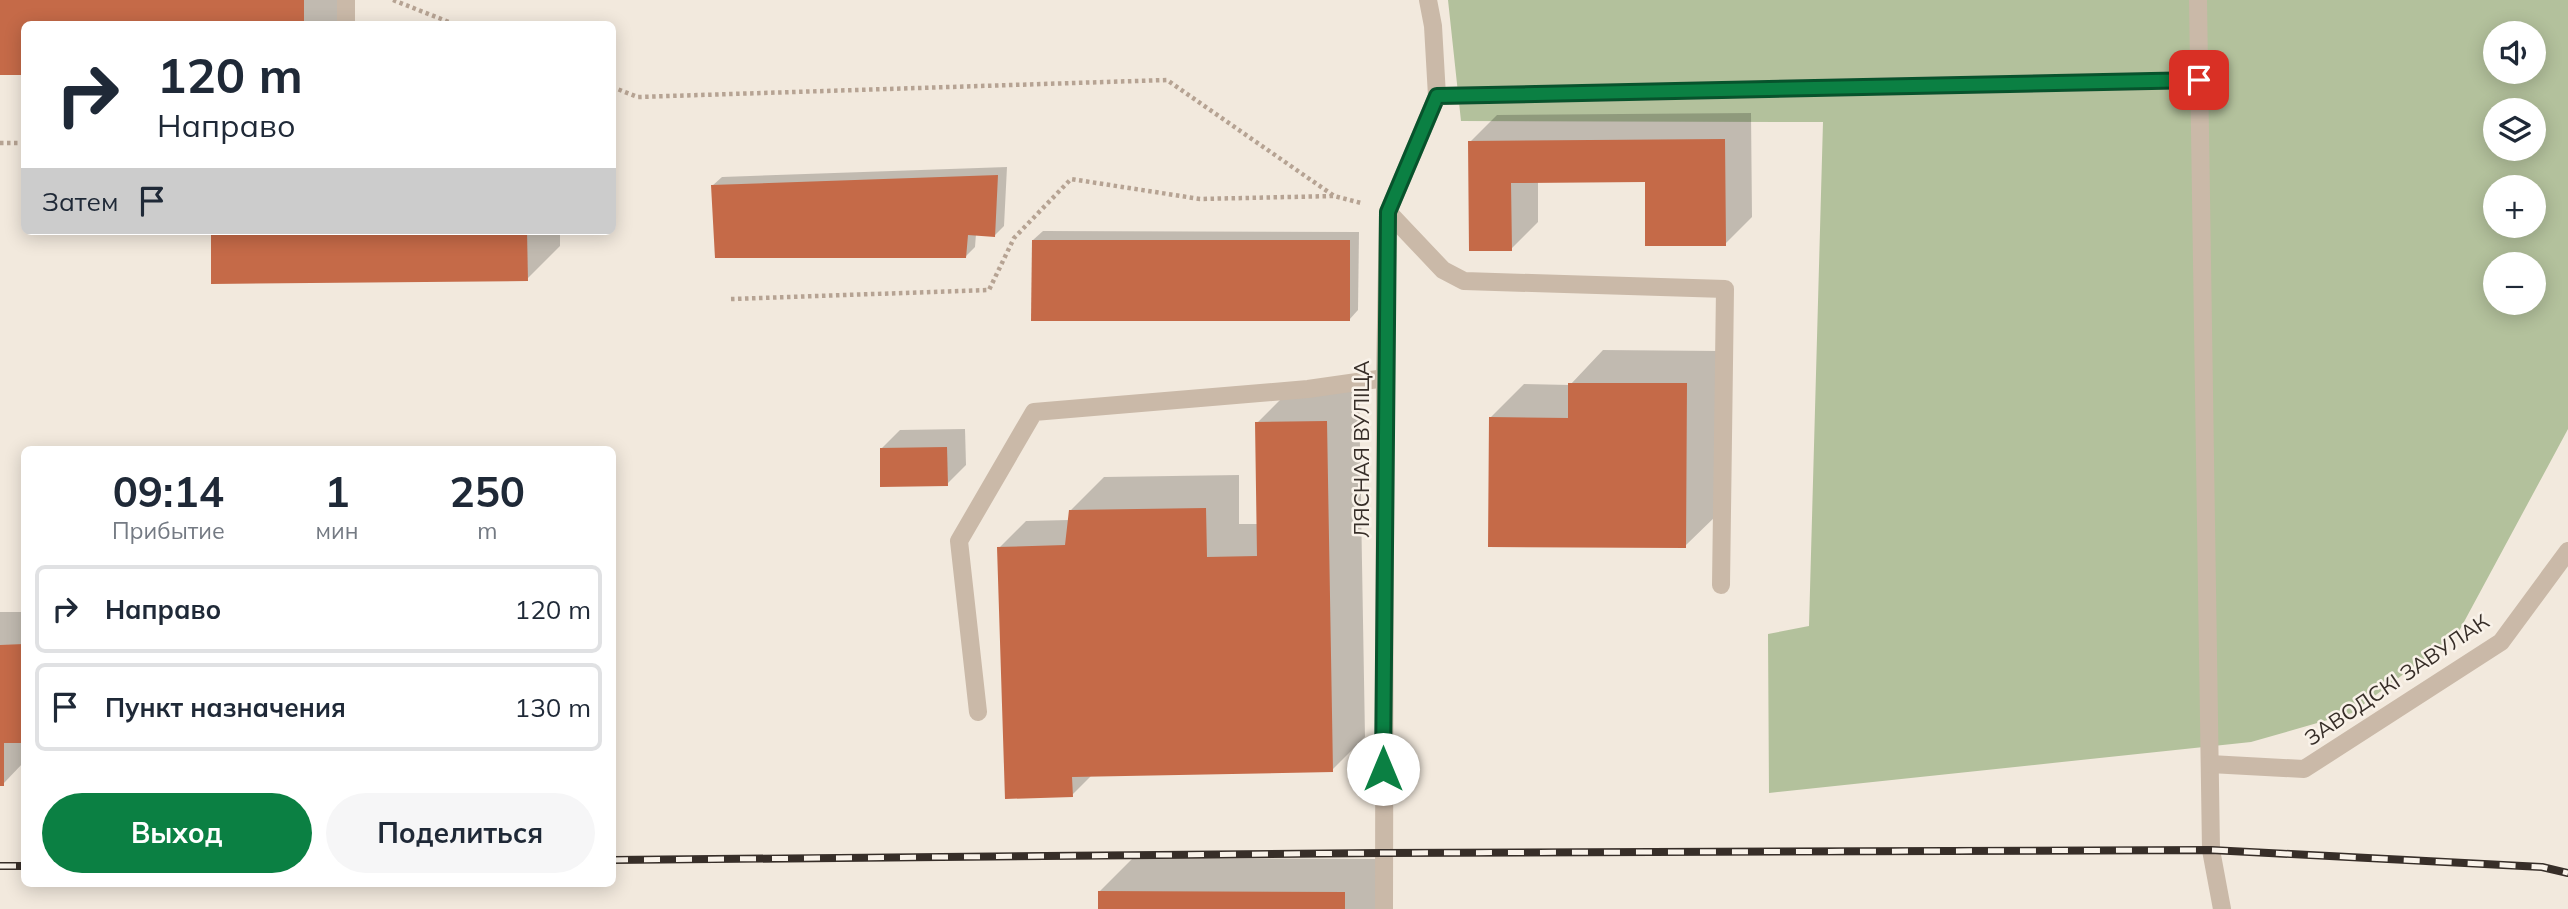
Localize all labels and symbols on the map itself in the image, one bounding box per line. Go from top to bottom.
pin [2169,50,2229,110]
street label: ЛЯСНАЯ ВУЛІЦА [1348,360,1374,538]
street label: ЗАВОДСКІ ЗАВУЛАК [2299,608,2494,751]
position arrow [1346,732,1420,806]

